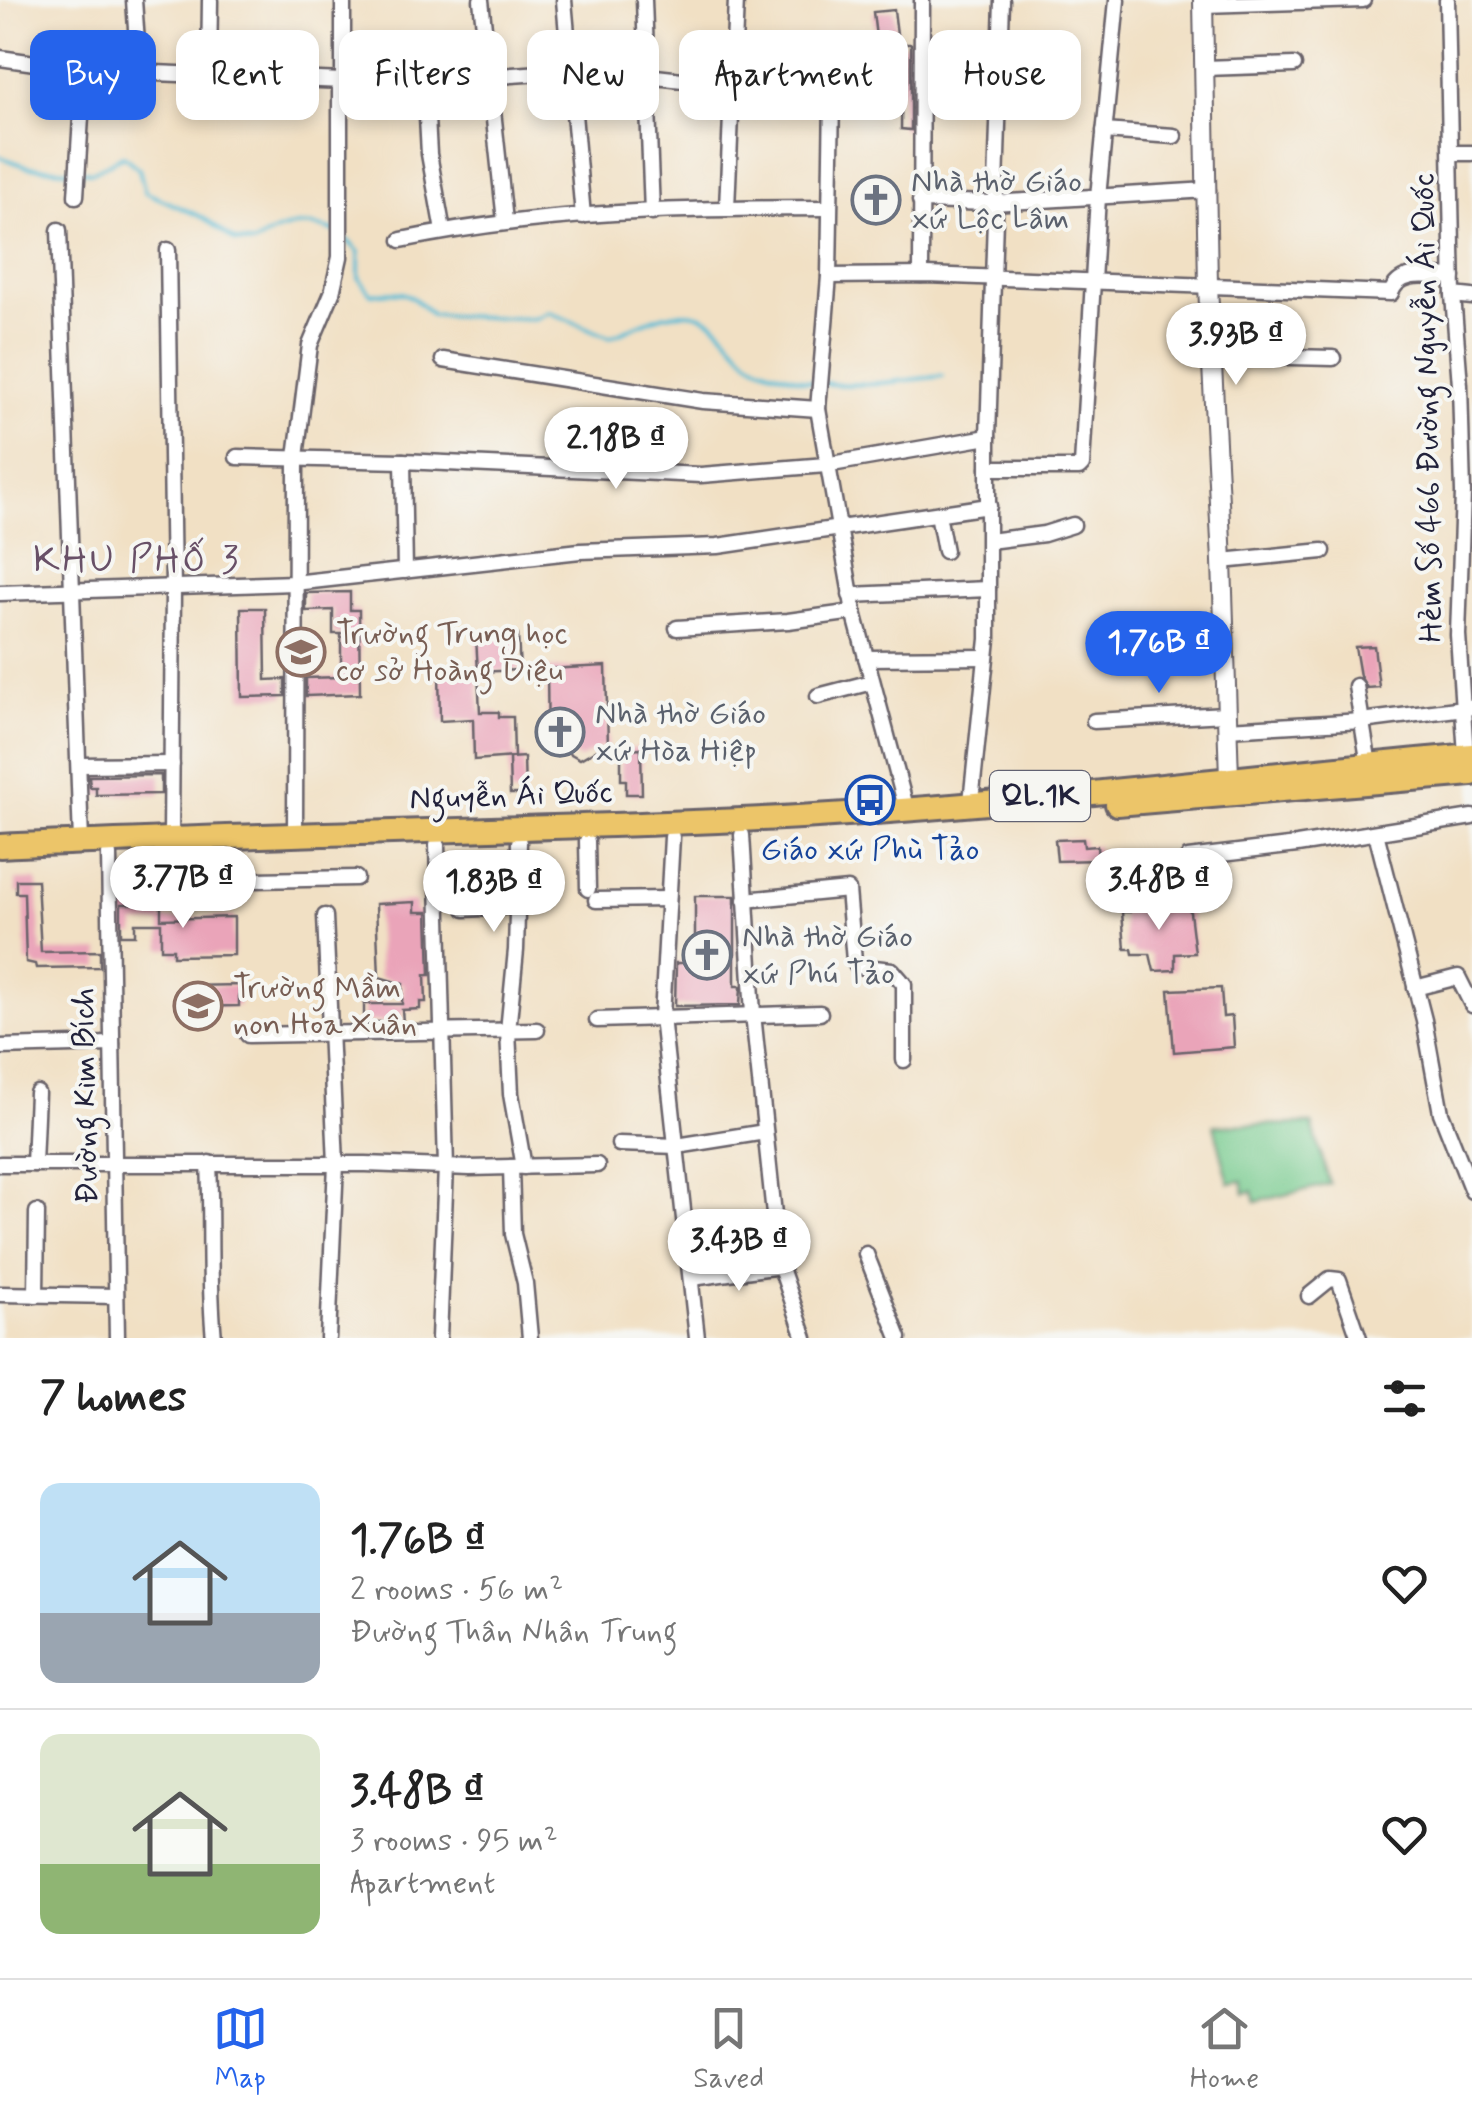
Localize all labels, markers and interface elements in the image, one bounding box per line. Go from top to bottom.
chip: Buy [30,30,156,120]
chip: Rent [176,30,319,120]
chip: Filters [339,30,507,120]
chip: New [527,30,659,120]
chip: Apartment [679,30,908,120]
chip: House [928,30,1081,120]
place label: Nhà thờ Giáo xứ Lộc Lâm [911,161,1082,240]
street label: Hẻm Số 466 Đường Nguyễn Ái Quốc [1403,173,1456,643]
church icon: Nhà thờ Giáo xứ Lộc Lâm [850,174,902,226]
pin: 3.93B ₫ [1144,303,1328,388]
text: 3.93B ₫ [1188,314,1284,356]
pin: 2.18B ₫ [524,407,708,492]
text: 2.18B ₫ [566,418,666,460]
district label: KHU PHỐ 3 [33,536,241,585]
pin: 1.76B ₫ [1067,611,1251,696]
place label: Trường Trung học cơ sở Hoàng Diệu [336,613,568,695]
text: 1.76B ₫ [1107,622,1211,664]
school or university icon: Trường Trung học cơ sở Hoàng Diệu [275,626,327,678]
place label: Nhà thờ Giáo xứ Hòa Hiệp [595,693,766,772]
church icon: Nhà thờ Giáo xứ Hòa Hiệp [534,706,586,758]
street label: Nguyễn Ái Quốc [409,771,613,824]
road number: QL.1K [990,771,1090,821]
bus stop icon: Giáo xứ Phù Tảo [844,774,896,826]
place label: Giáo xứ Phù Tảo [761,829,979,871]
pin: 3.77B ₫ [91,846,275,931]
pin: 3.48B ₫ [1067,848,1251,933]
pin: 1.83B ₫ [402,850,586,935]
text: 3.77B ₫ [132,857,234,899]
text: 3.48B ₫ [1108,859,1210,901]
text: 1.83B ₫ [445,861,543,903]
place label: Nhà thờ Giáo xứ Phú Tảo [742,916,913,995]
church icon: Nhà thờ Giáo xứ Phú Tảo [681,929,733,981]
place label: Trường Mầm non Hoa Xuân [233,967,417,1046]
school or university icon: Trường Mầm non Hoa Xuân [172,980,224,1032]
street label: Đường Kim Bích [63,987,112,1205]
pin: 3.43B ₫ [647,1209,831,1294]
text: 3.43B ₫ [690,1220,788,1262]
text: 7 homes [40,1371,187,1426]
icon: filters [1377,1371,1432,1426]
text: 1.76B ₫ [350,1514,486,1569]
icon: home [120,1523,240,1643]
icon: heart [1377,1556,1432,1611]
text: 2 rooms · 56 m² [350,1569,563,1611]
text: Đường Thân Nhân Trung [350,1611,678,1653]
text: 3.48B ₫ [350,1765,485,1820]
icon: home [120,1774,240,1894]
icon: heart [1377,1807,1432,1862]
text: 3 rooms · 95 m² [350,1820,558,1862]
text: Apartment [350,1862,495,1904]
tab: Map [213,2001,268,2098]
tab: Saved [693,2001,764,2098]
tab: Home [1190,2001,1259,2098]

